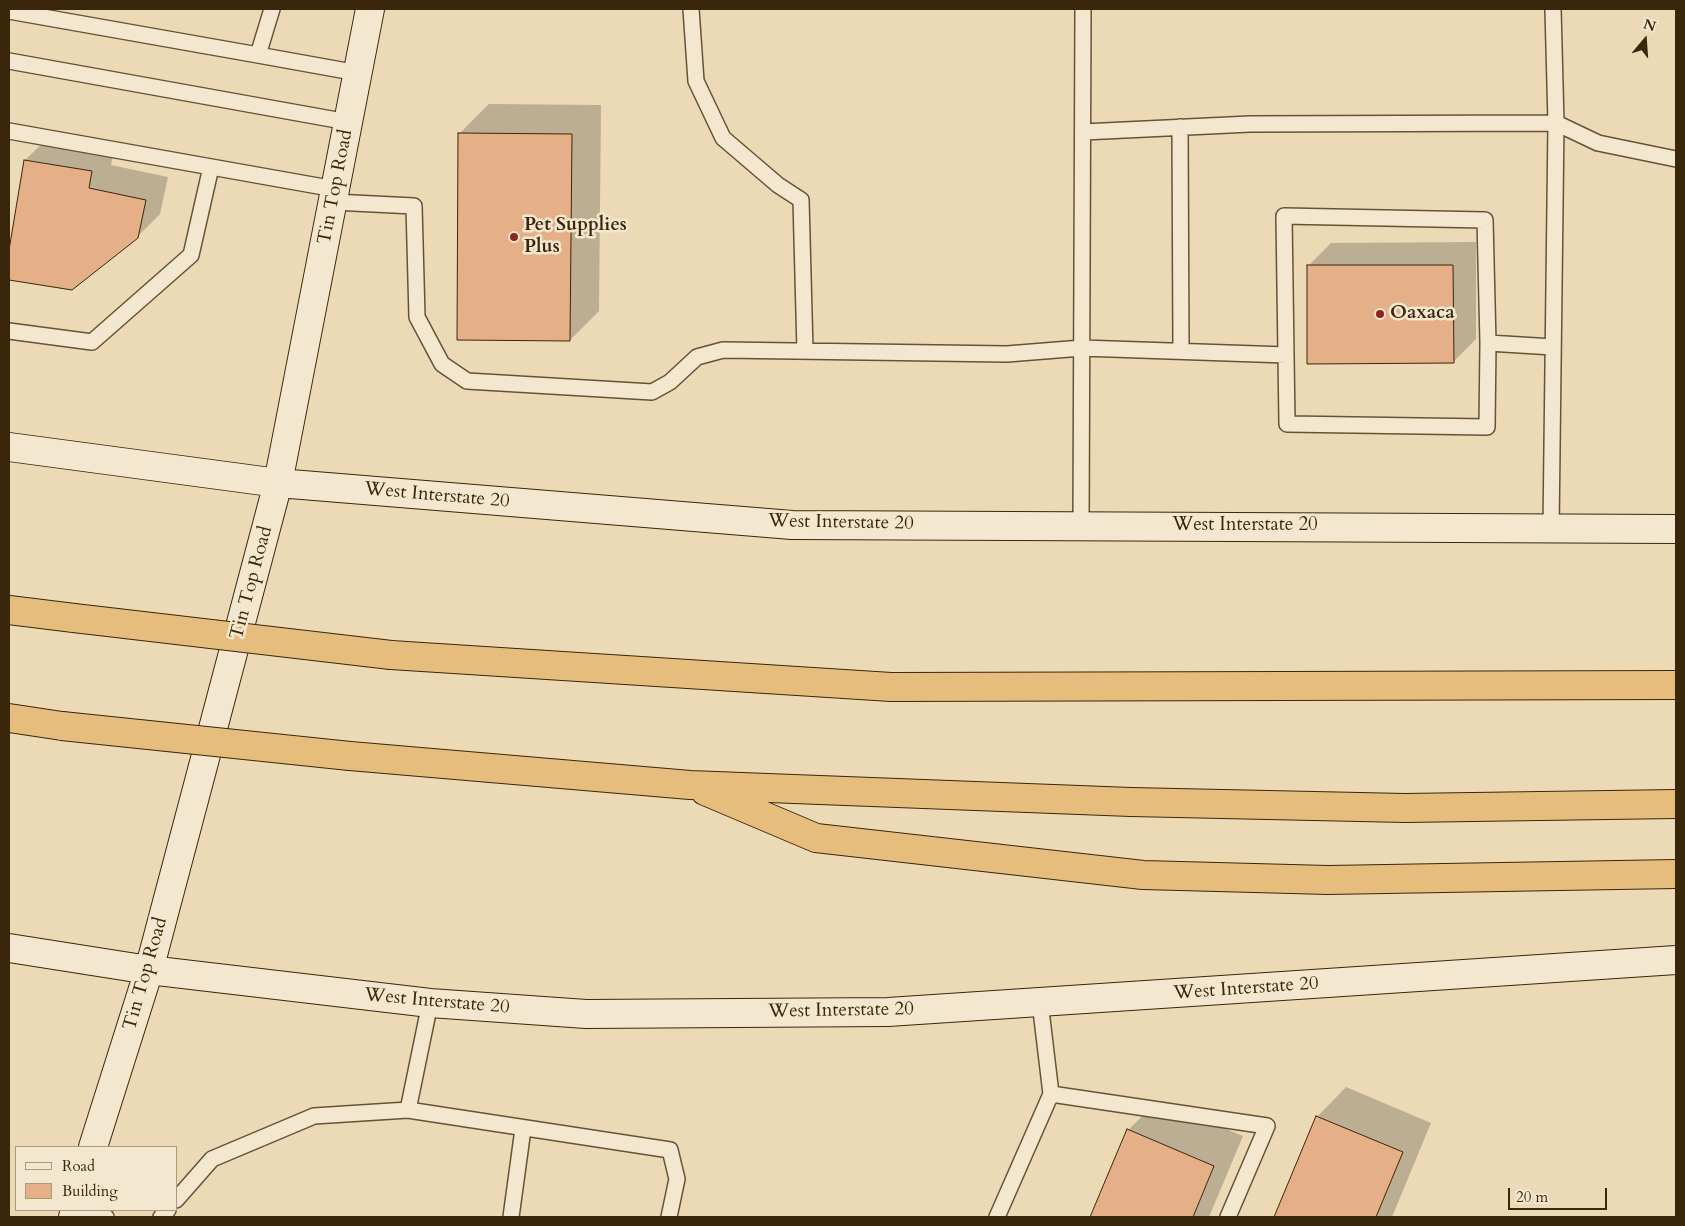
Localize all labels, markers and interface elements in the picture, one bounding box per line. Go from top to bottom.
text: N [1641,14,1659,36]
north arrow [1620,15,1670,65]
street label: Tin Top Road [314,128,358,246]
place label: Pet Supplies Plus [524,215,627,259]
marker: Pet Supplies Plus [508,231,520,243]
place label: Oaxaca [1390,303,1455,325]
marker: Oaxaca [1374,308,1386,320]
street label: West Interstate 20 [363,478,511,514]
street label: West Interstate 20 [768,510,914,536]
street label: West Interstate 20 [1172,515,1318,537]
street label: Tin Top Road [226,524,278,642]
street label: Tin Top Road [119,915,173,1033]
street label: West Interstate 20 [1173,973,1319,1005]
street label: West Interstate 20 [363,984,511,1020]
street label: West Interstate 20 [768,998,914,1024]
legend [15,1146,178,1211]
text: Road [62,1156,95,1176]
scale bar [1510,1178,1609,1210]
text: Building [62,1181,118,1201]
text: 20 m [1516,1187,1548,1207]

